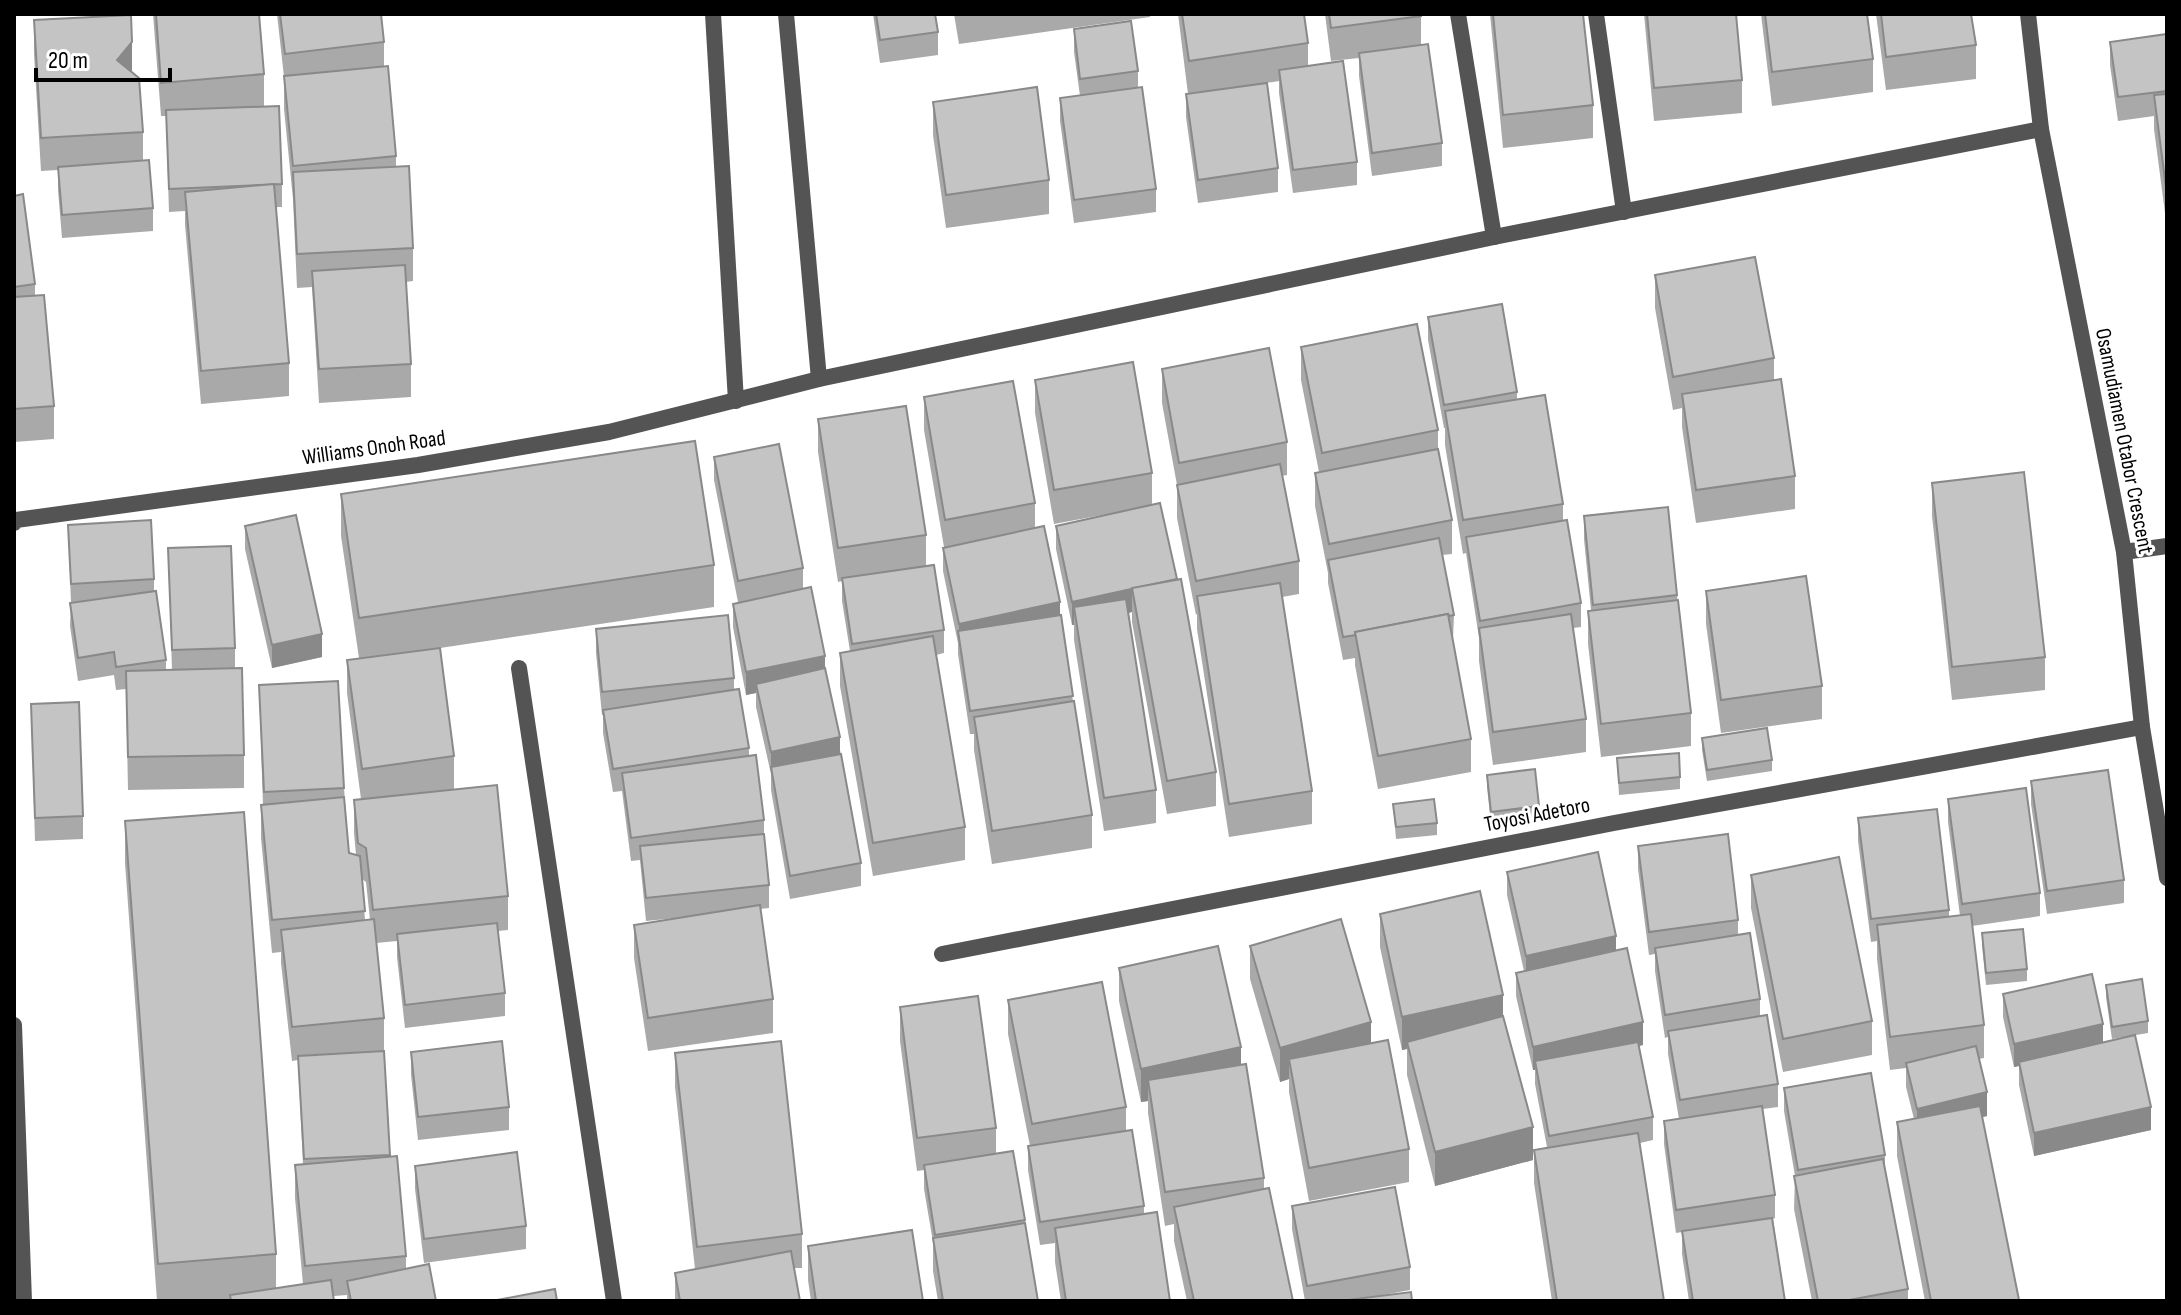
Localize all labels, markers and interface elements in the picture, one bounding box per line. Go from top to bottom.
scale bar [36,32,170,82]
text: 20 m [48,46,88,75]
street label: Osamudiamen Otabor Crescent [2089,326,2159,556]
street label: Williams Onoh Road [301,425,447,471]
street label: Toyosi Adetoro [1482,792,1592,838]

